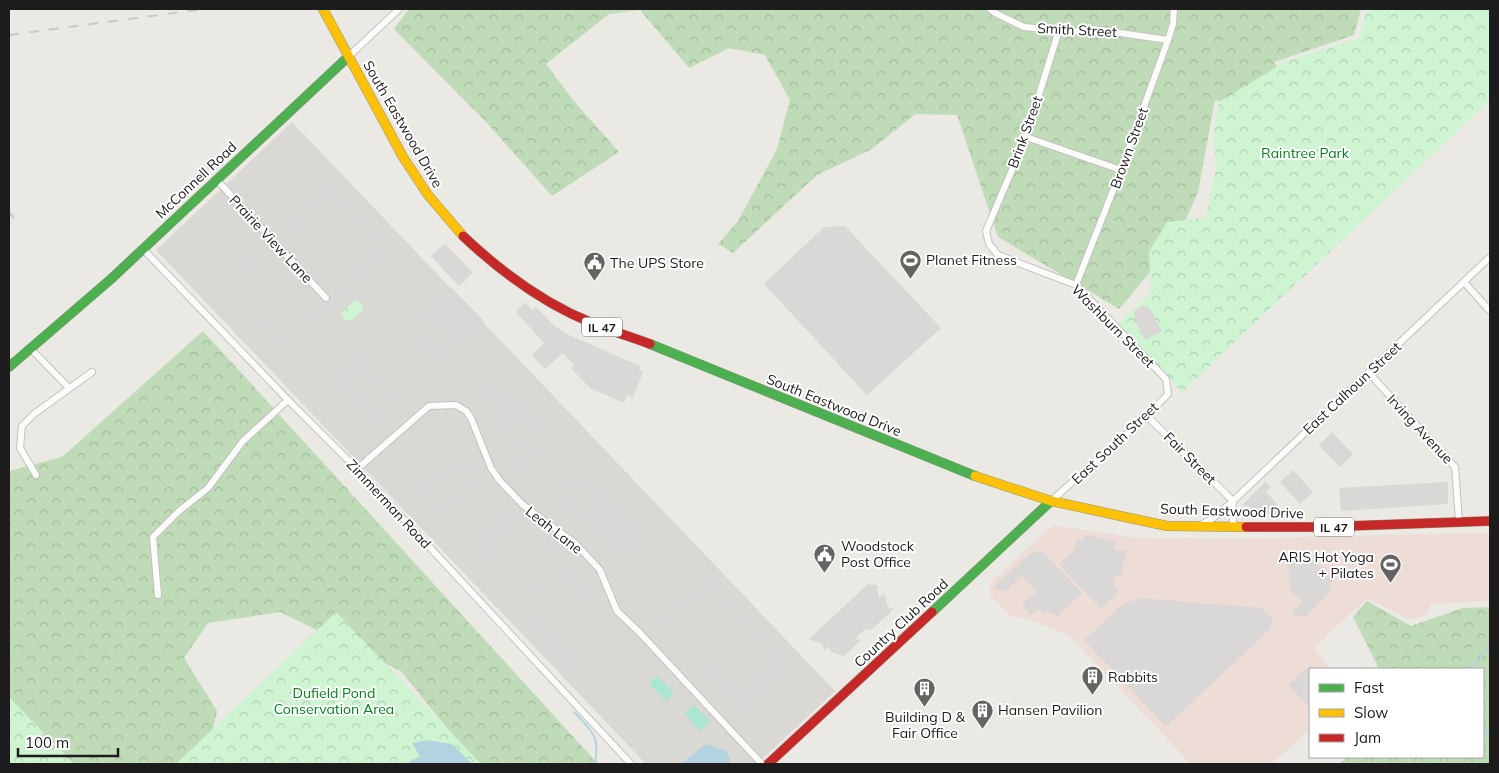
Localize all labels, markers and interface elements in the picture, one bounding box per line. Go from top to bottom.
street label: Smith Street [1037,19,1117,41]
street label: South Eastwood Drive [359,57,447,191]
street label: Brink Street [1004,93,1046,171]
street label: Brown Street [1106,105,1152,191]
street label: McConnell Road [152,138,240,222]
park label: Raintree Park [1261,144,1350,162]
street label: Prairie View Lane [226,191,316,287]
sports icon: Planet Fitness [898,248,922,279]
public building icon: The UPS Store [582,251,606,282]
place label: Planet Fitness [926,251,1017,269]
place label: The UPS Store [610,254,704,272]
street label: Washburn Street [1068,281,1158,371]
road number: IL 47 [582,318,622,337]
street label: East Calhoun Street [1299,338,1405,438]
street label: South Eastwood Drive [764,370,904,440]
street label: Irving Avenue [1383,390,1457,468]
street label: East South Street [1068,398,1162,488]
street label: Fair Street [1160,428,1220,488]
street label: Zimmerman Road [343,456,435,552]
street label: South Eastwood Drive [1160,499,1304,523]
street label: Leah Lane [522,502,586,558]
road number: IL 47 [1314,518,1354,536]
place label: Woodstock Post Office [841,537,915,571]
public building icon: Woodstock Post Office [813,542,837,573]
place label: ARIS Hot Yoga + Pilates [1279,548,1374,582]
sports icon: ARIS Hot Yoga + Pilates [1378,553,1402,584]
street label: Country Club Road [850,575,952,671]
building icon: Rabbits [1080,665,1104,696]
place label: Rabbits [1108,668,1158,686]
legend [1309,668,1484,758]
building icon: Building D & Fair Office [913,677,937,708]
text: Fast [1354,678,1384,697]
park label: Dufield Pond Conservation Area [274,684,394,718]
building icon: Hansen Pavilion [970,698,994,729]
place label: Hansen Pavilion [998,701,1102,719]
text: Slow [1354,703,1388,722]
place label: Building D & Fair Office [885,708,965,742]
scale bar [18,726,118,758]
text: Jam [1354,728,1381,747]
text: 100 m [25,733,69,752]

